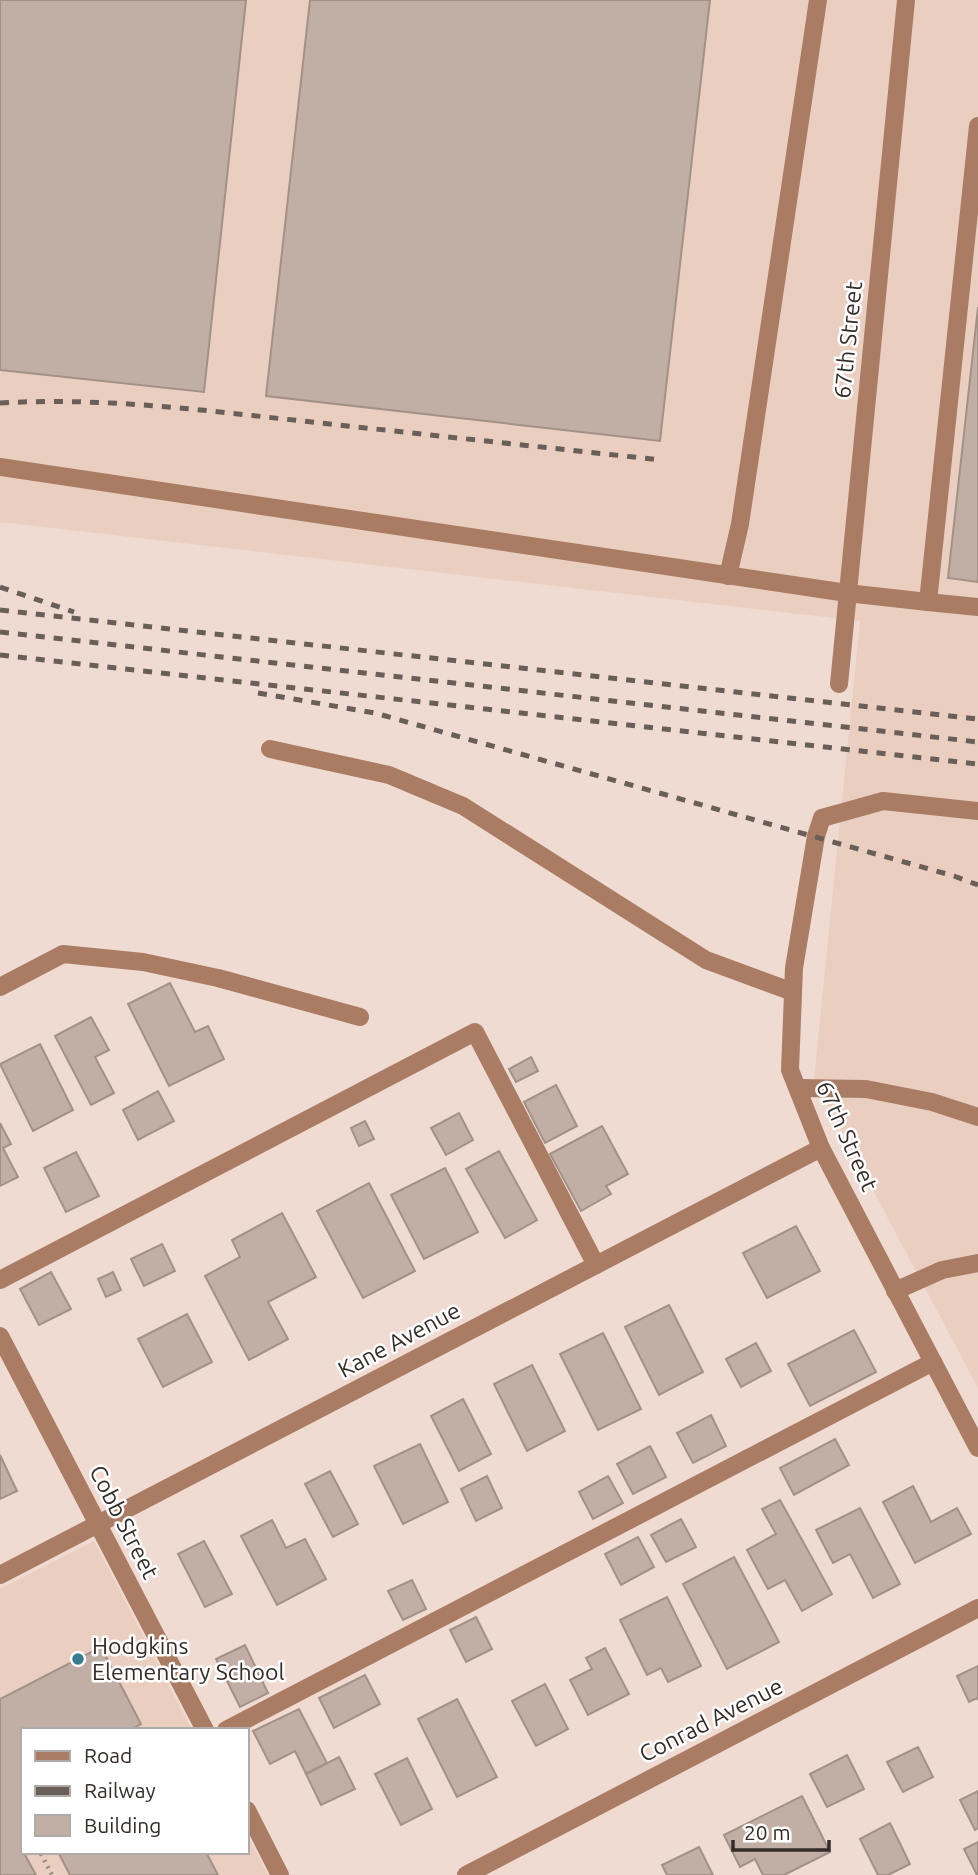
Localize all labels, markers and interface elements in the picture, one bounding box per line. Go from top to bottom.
street label: 67th Street [829,280,866,400]
street label: 67th Street [812,1077,883,1195]
street label: Kane Avenue [334,1297,464,1382]
street label: Cobb Street [85,1461,164,1583]
place label: Hodgkins Elementary School [92,1633,285,1684]
marker: Hodgkins Elementary School [70,1651,86,1667]
street label: Conrad Avenue [635,1673,787,1766]
legend [21,1728,248,1854]
text: Road [84,1743,132,1767]
text: Railway [84,1778,156,1802]
scale bar [733,1808,829,1852]
text: Building [84,1813,161,1837]
text: 20 m [744,1820,791,1844]

